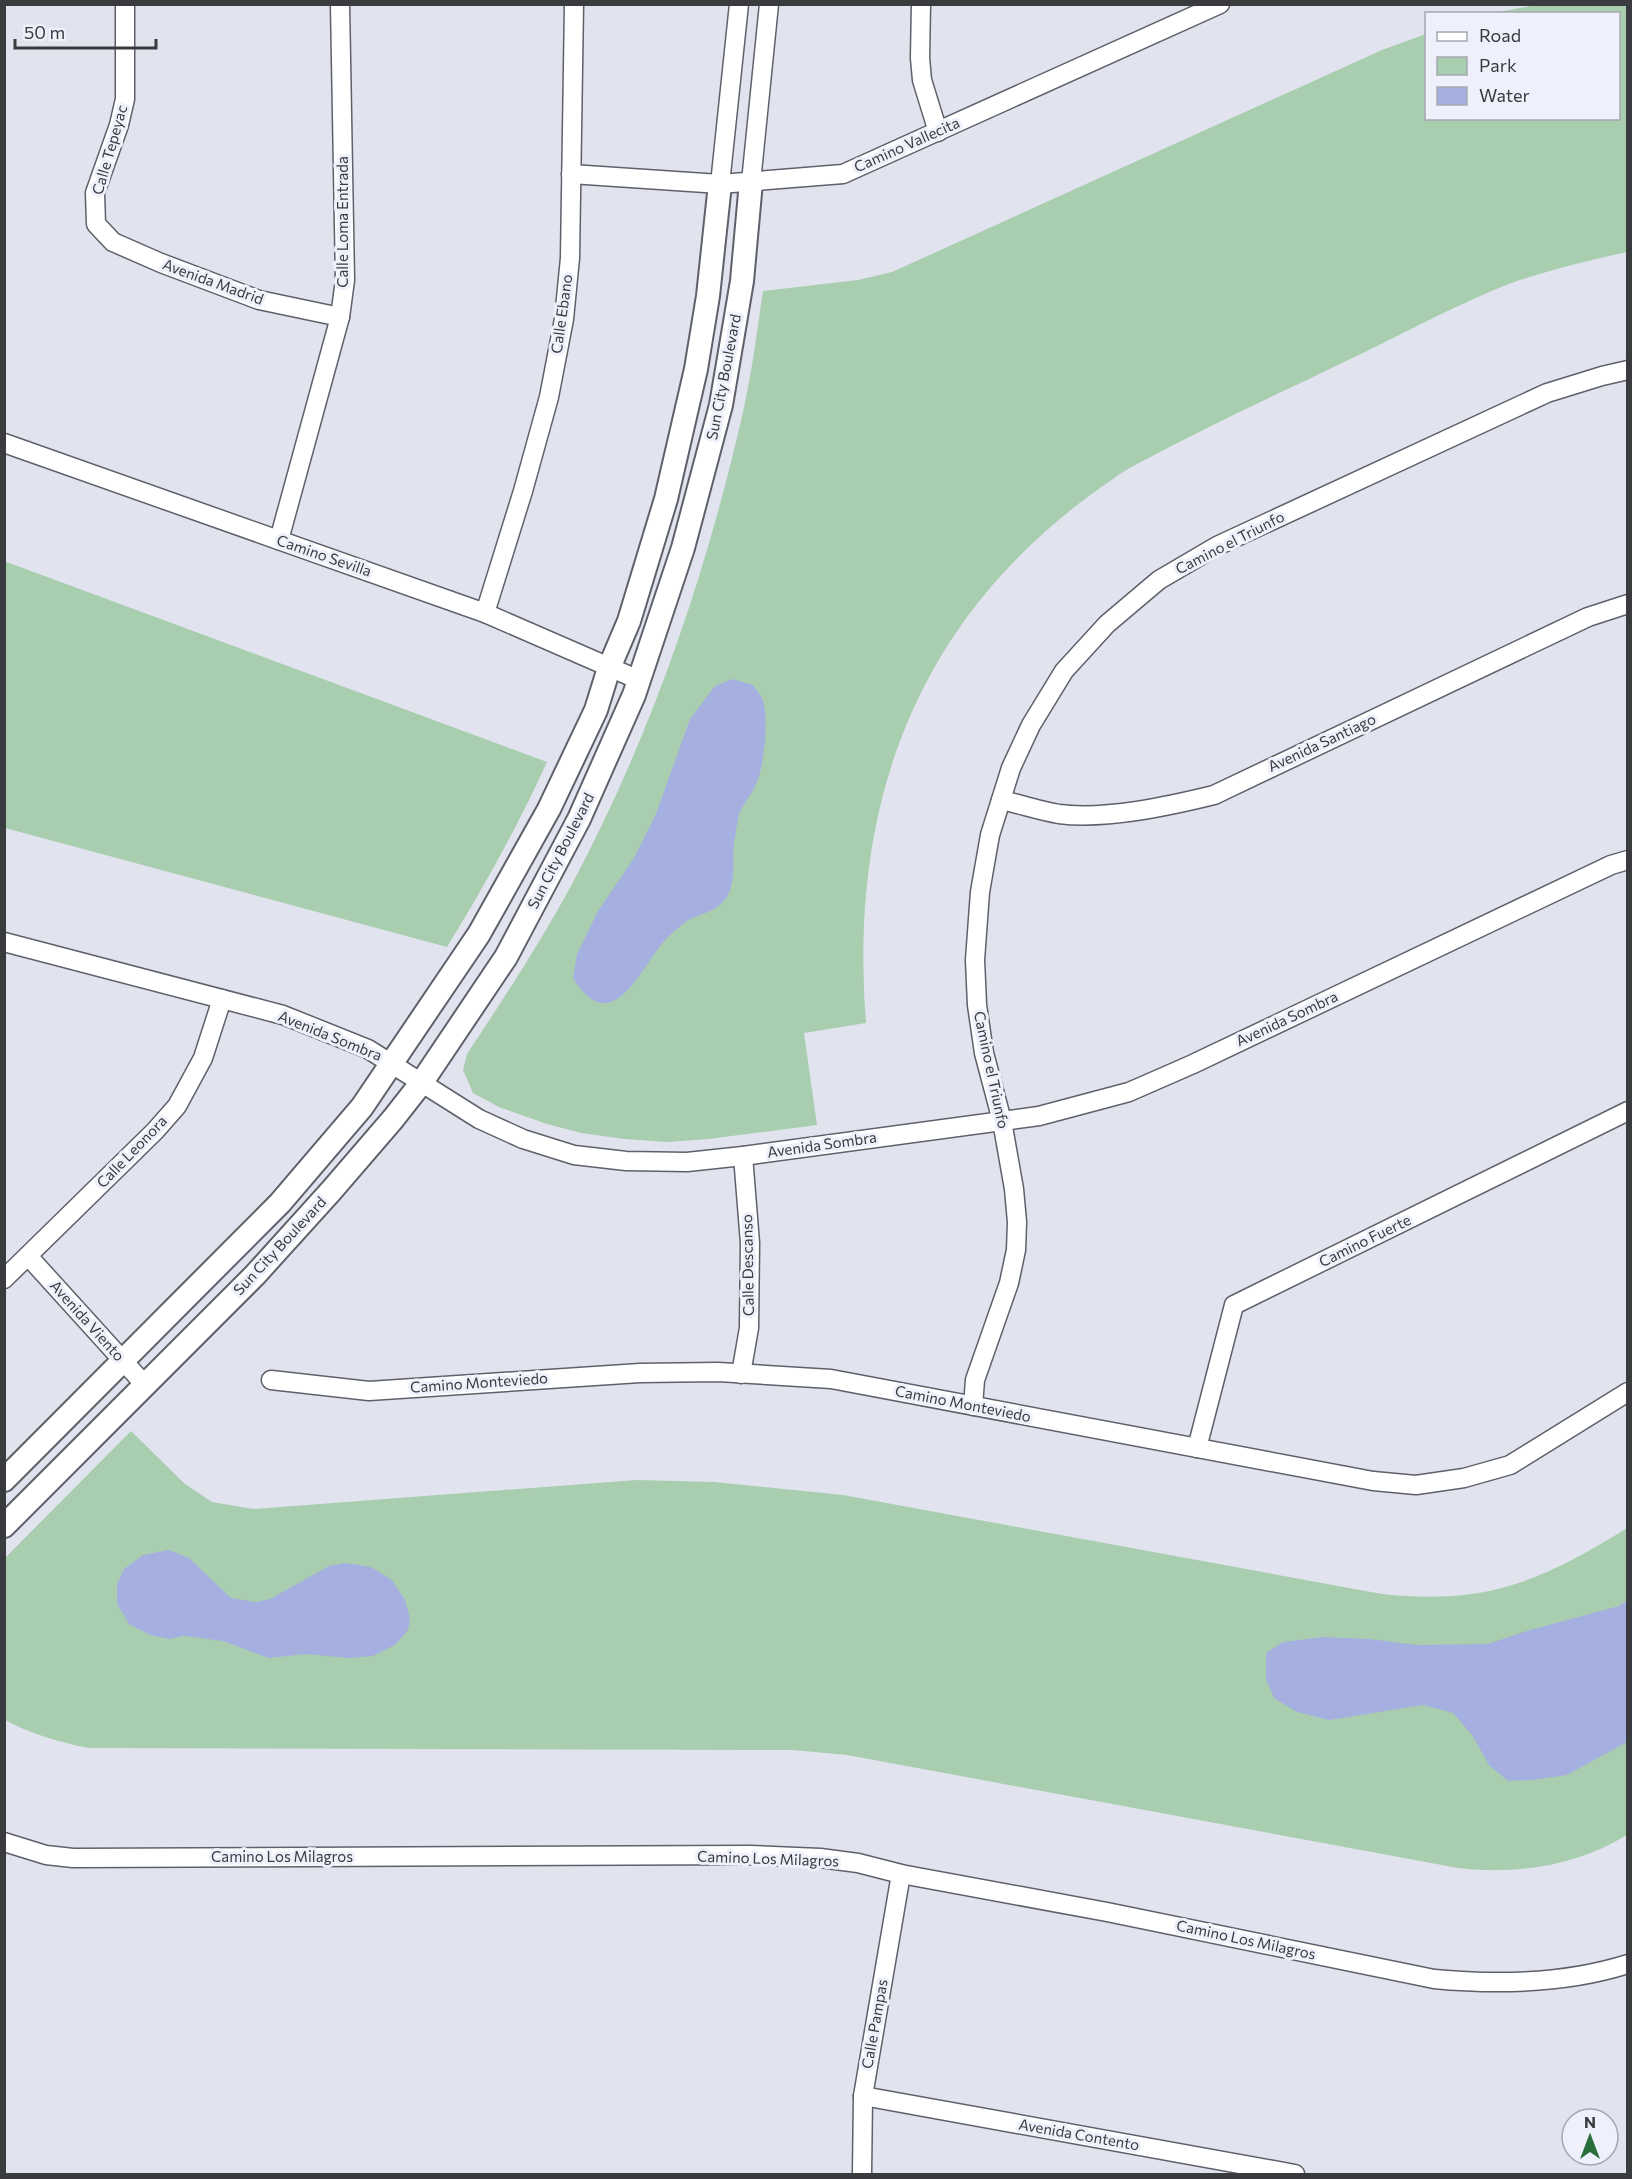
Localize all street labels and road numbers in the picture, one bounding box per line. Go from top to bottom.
street label: Calle Tepeyac [88,103,130,197]
street label: Camino Vallecita [851,113,962,175]
street label: Calle Loma Entrada [333,156,351,288]
street label: Avenida Madrid [160,254,266,308]
street label: Calle Ebano [547,273,575,355]
street label: Sun City Boulevard [702,312,744,441]
street label: Camino el Triunfo [1172,507,1287,577]
street label: Camino Sevilla [275,530,374,580]
street label: Avenida Santiago [1265,709,1378,775]
street label: Sun City Boulevard [523,789,597,912]
street label: Avenida Sombra [1233,987,1340,1050]
street label: Avenida Sombra [276,1006,385,1064]
street label: Camino el Triunfo [971,1009,1013,1130]
street label: Calle Leonora [92,1112,170,1191]
street label: Avenida Sombra [766,1127,878,1161]
street label: Sun City Boulevard [229,1192,329,1298]
street label: Camino Fuerte [1316,1210,1414,1270]
street label: Calle Descanso [737,1214,757,1316]
street label: Avenida Viento [47,1276,129,1365]
street label: Camino Monteviedo [409,1368,549,1396]
street label: Camino Monteviedo [894,1381,1033,1425]
street label: Camino Los Milagros [211,1847,353,1865]
street label: Camino Los Milagros [697,1847,839,1869]
street label: Camino Los Milagros [1175,1915,1318,1963]
street label: Calle Pampas [857,1978,891,2070]
street label: Avenida Contento [1017,2115,1141,2154]

